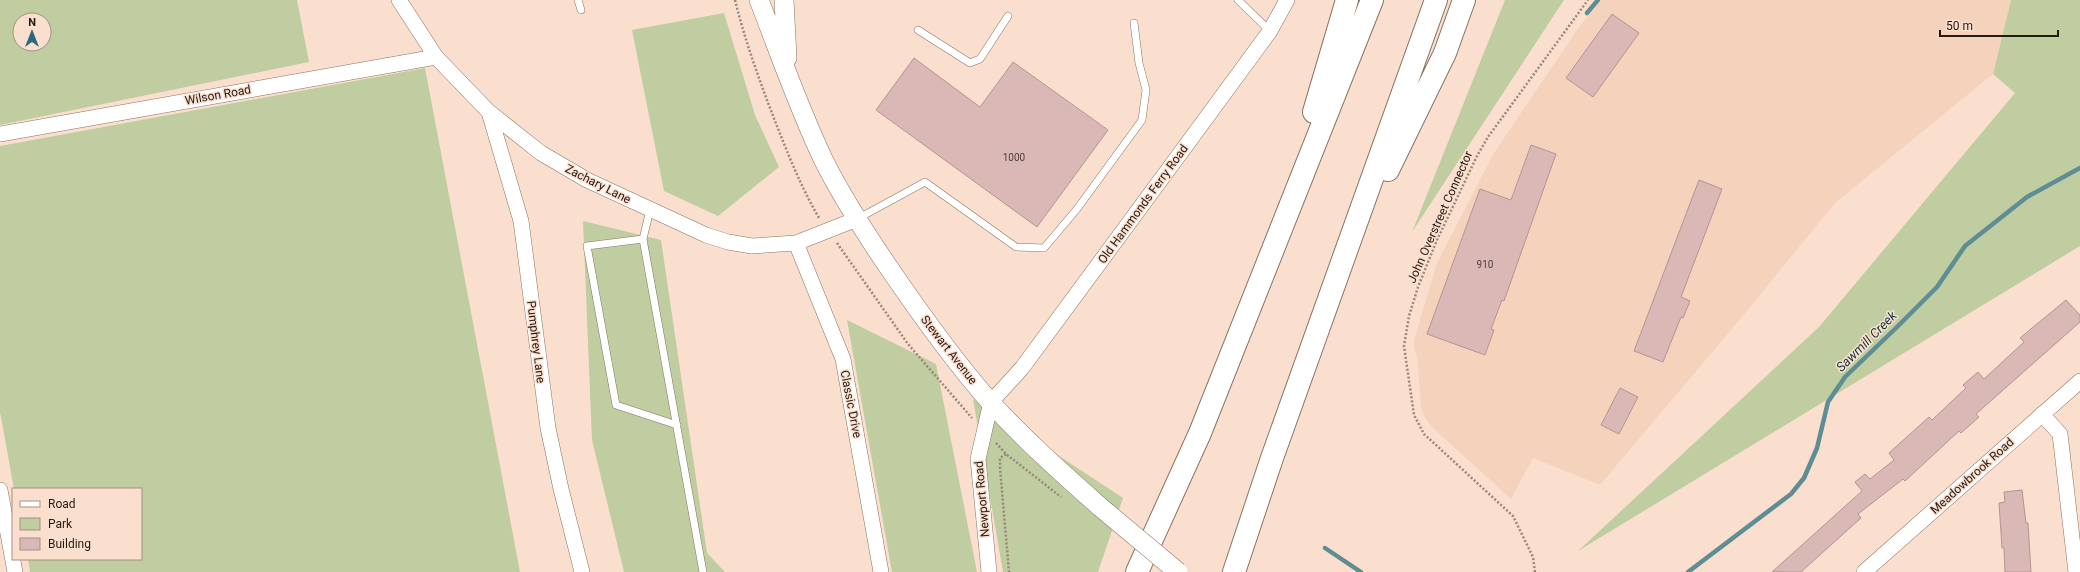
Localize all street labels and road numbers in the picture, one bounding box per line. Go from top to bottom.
street label: Wilson Road [184,82,252,108]
street label: Old Hammonds Ferry Road [1095,142,1191,266]
street label: John Overstreet Connector [1405,149,1475,285]
street label: Zachary Lane [563,161,633,207]
street label: Pumphrey Lane [524,300,548,384]
street label: Stewart Avenue [918,313,980,387]
street label: Classic Drive [838,369,864,439]
street label: Meadowbrook Road [1928,435,2016,517]
street label: Newport Road [972,460,992,538]

